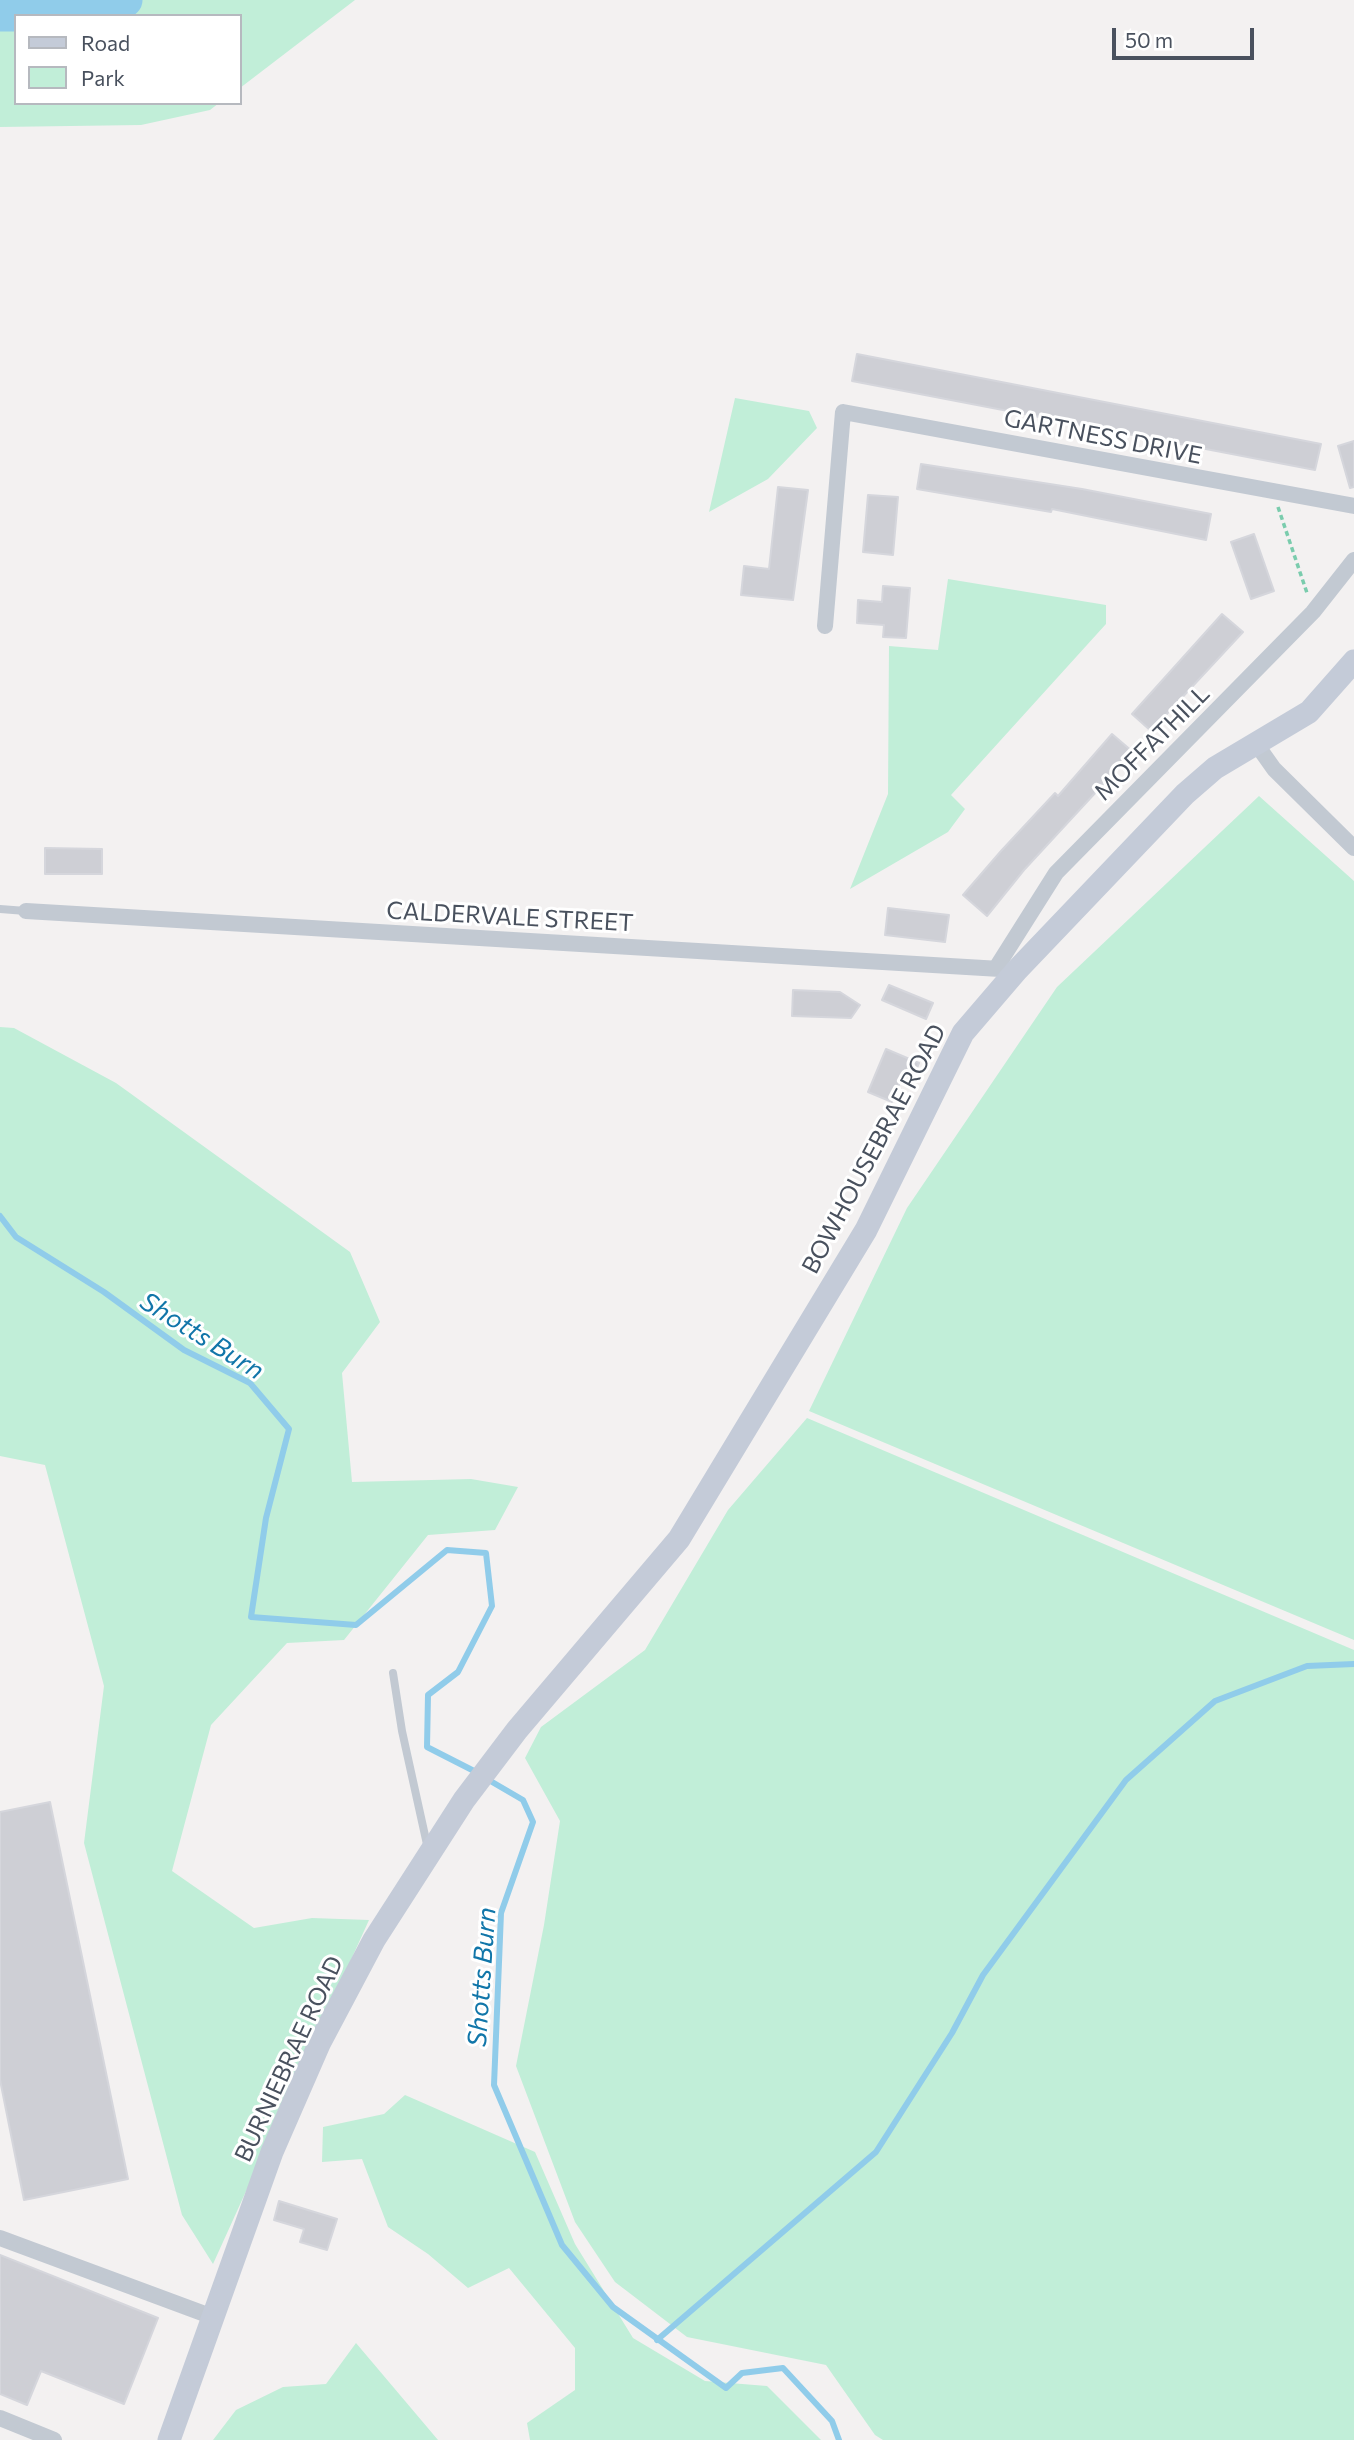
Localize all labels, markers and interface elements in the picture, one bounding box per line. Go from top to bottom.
legend [14,14,242,105]
scale bar [1116,14,1258,58]
text: 50 m [1125,27,1173,52]
text: Road [81,30,130,55]
text: Park [81,65,125,90]
street label: GARTNESS DRIVE [1001,404,1205,470]
street label: MOFFATHILL [1089,680,1215,806]
street label: CALDERVALE STREET [386,896,634,938]
street label: BOWHOUSEBRAE ROAD [796,1019,952,1279]
water label: Shotts Burn [134,1286,270,1386]
water label: Shotts Burn [462,1906,502,2048]
street label: BURNIEBRAE ROAD [229,1951,349,2167]

